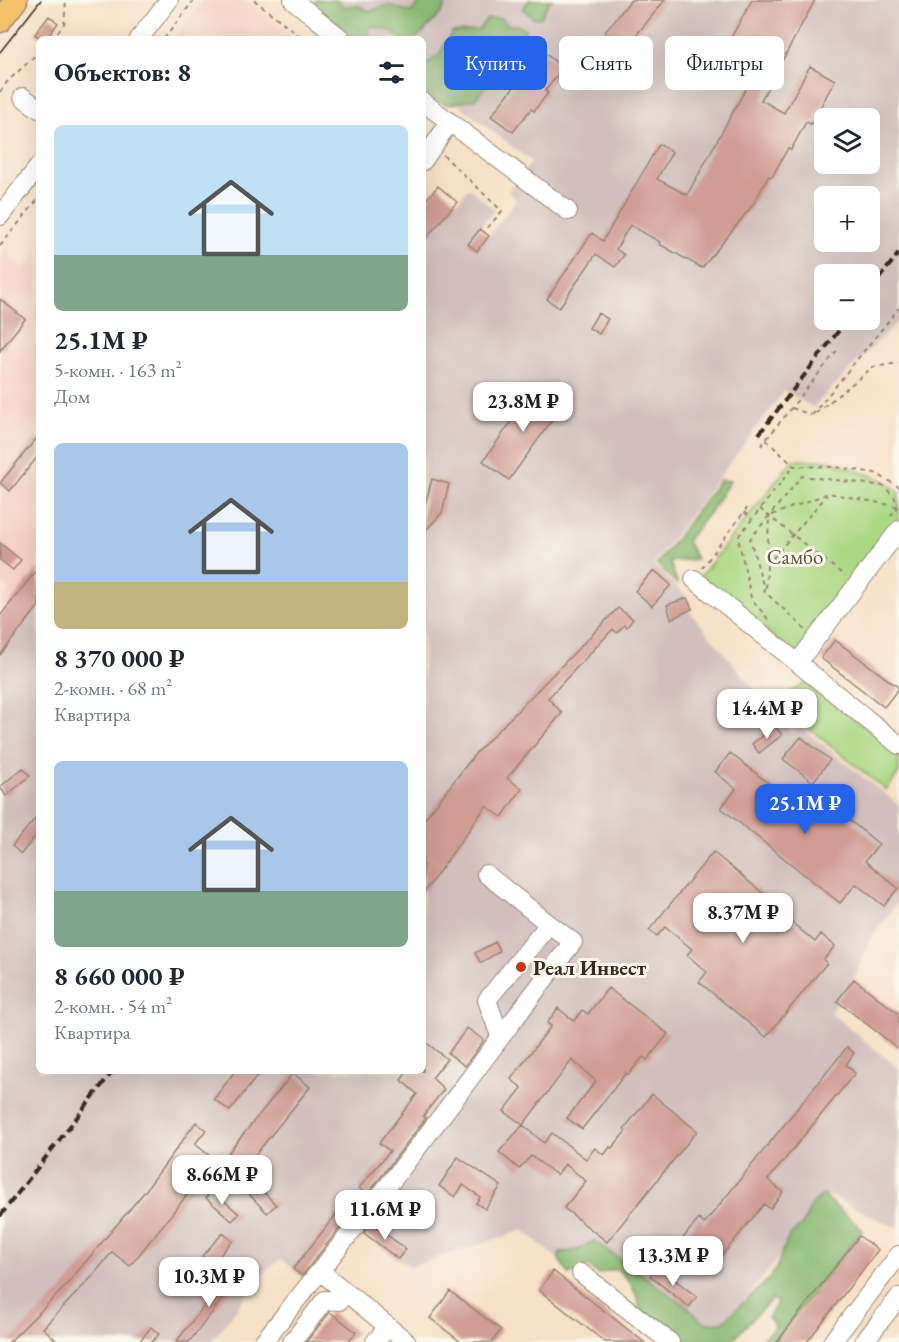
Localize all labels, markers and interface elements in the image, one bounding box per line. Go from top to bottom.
chip: Купить [444,36,547,90]
chip: Снять [559,36,653,90]
chip: Фильтры [665,36,784,90]
text: Объектов: 8 [54,55,191,89]
icon: filters [375,56,408,89]
map controls [814,108,880,330]
button: layers [814,108,880,174]
icon: home [177,164,285,272]
button: + [814,186,880,252]
button: − [814,264,880,330]
text: 25.1M ₽ [54,323,148,357]
text: 5-комн. · 163 m² [54,357,182,383]
pin: 23.8M ₽ [468,382,578,433]
text: Дом [54,383,90,409]
text: 23.8M ₽ [487,388,559,414]
icon: home [177,482,285,590]
park label: Самбо [767,543,823,570]
text: 8 370 000 ₽ [54,641,185,675]
text: 2-комн. · 68 m² [54,675,172,701]
pin: 14.4M ₽ [712,689,822,740]
text: 14.4M ₽ [731,695,803,721]
text: Квартира [54,701,131,727]
pin: 25.1M ₽ [750,784,860,835]
text: 25.1M ₽ [769,790,841,816]
icon: home [177,800,285,908]
pin: 8.37M ₽ [688,893,798,944]
text: 8.37M ₽ [707,899,779,925]
place label: Реал Инвест [533,954,647,981]
text: 8 660 000 ₽ [54,959,185,993]
marker: Реал Инвест [514,960,528,974]
text: 2-комн. · 54 m² [54,993,172,1019]
text: Квартира [54,1019,131,1045]
pin: 8.66M ₽ [167,1155,277,1206]
text: 8.66M ₽ [186,1161,258,1187]
pin: 11.6M ₽ [330,1190,440,1241]
text: 11.6M ₽ [349,1196,421,1222]
pin: 13.3M ₽ [618,1236,728,1287]
text: 13.3M ₽ [637,1242,709,1268]
pin: 10.3M ₽ [154,1257,264,1308]
text: 10.3M ₽ [173,1263,245,1289]

